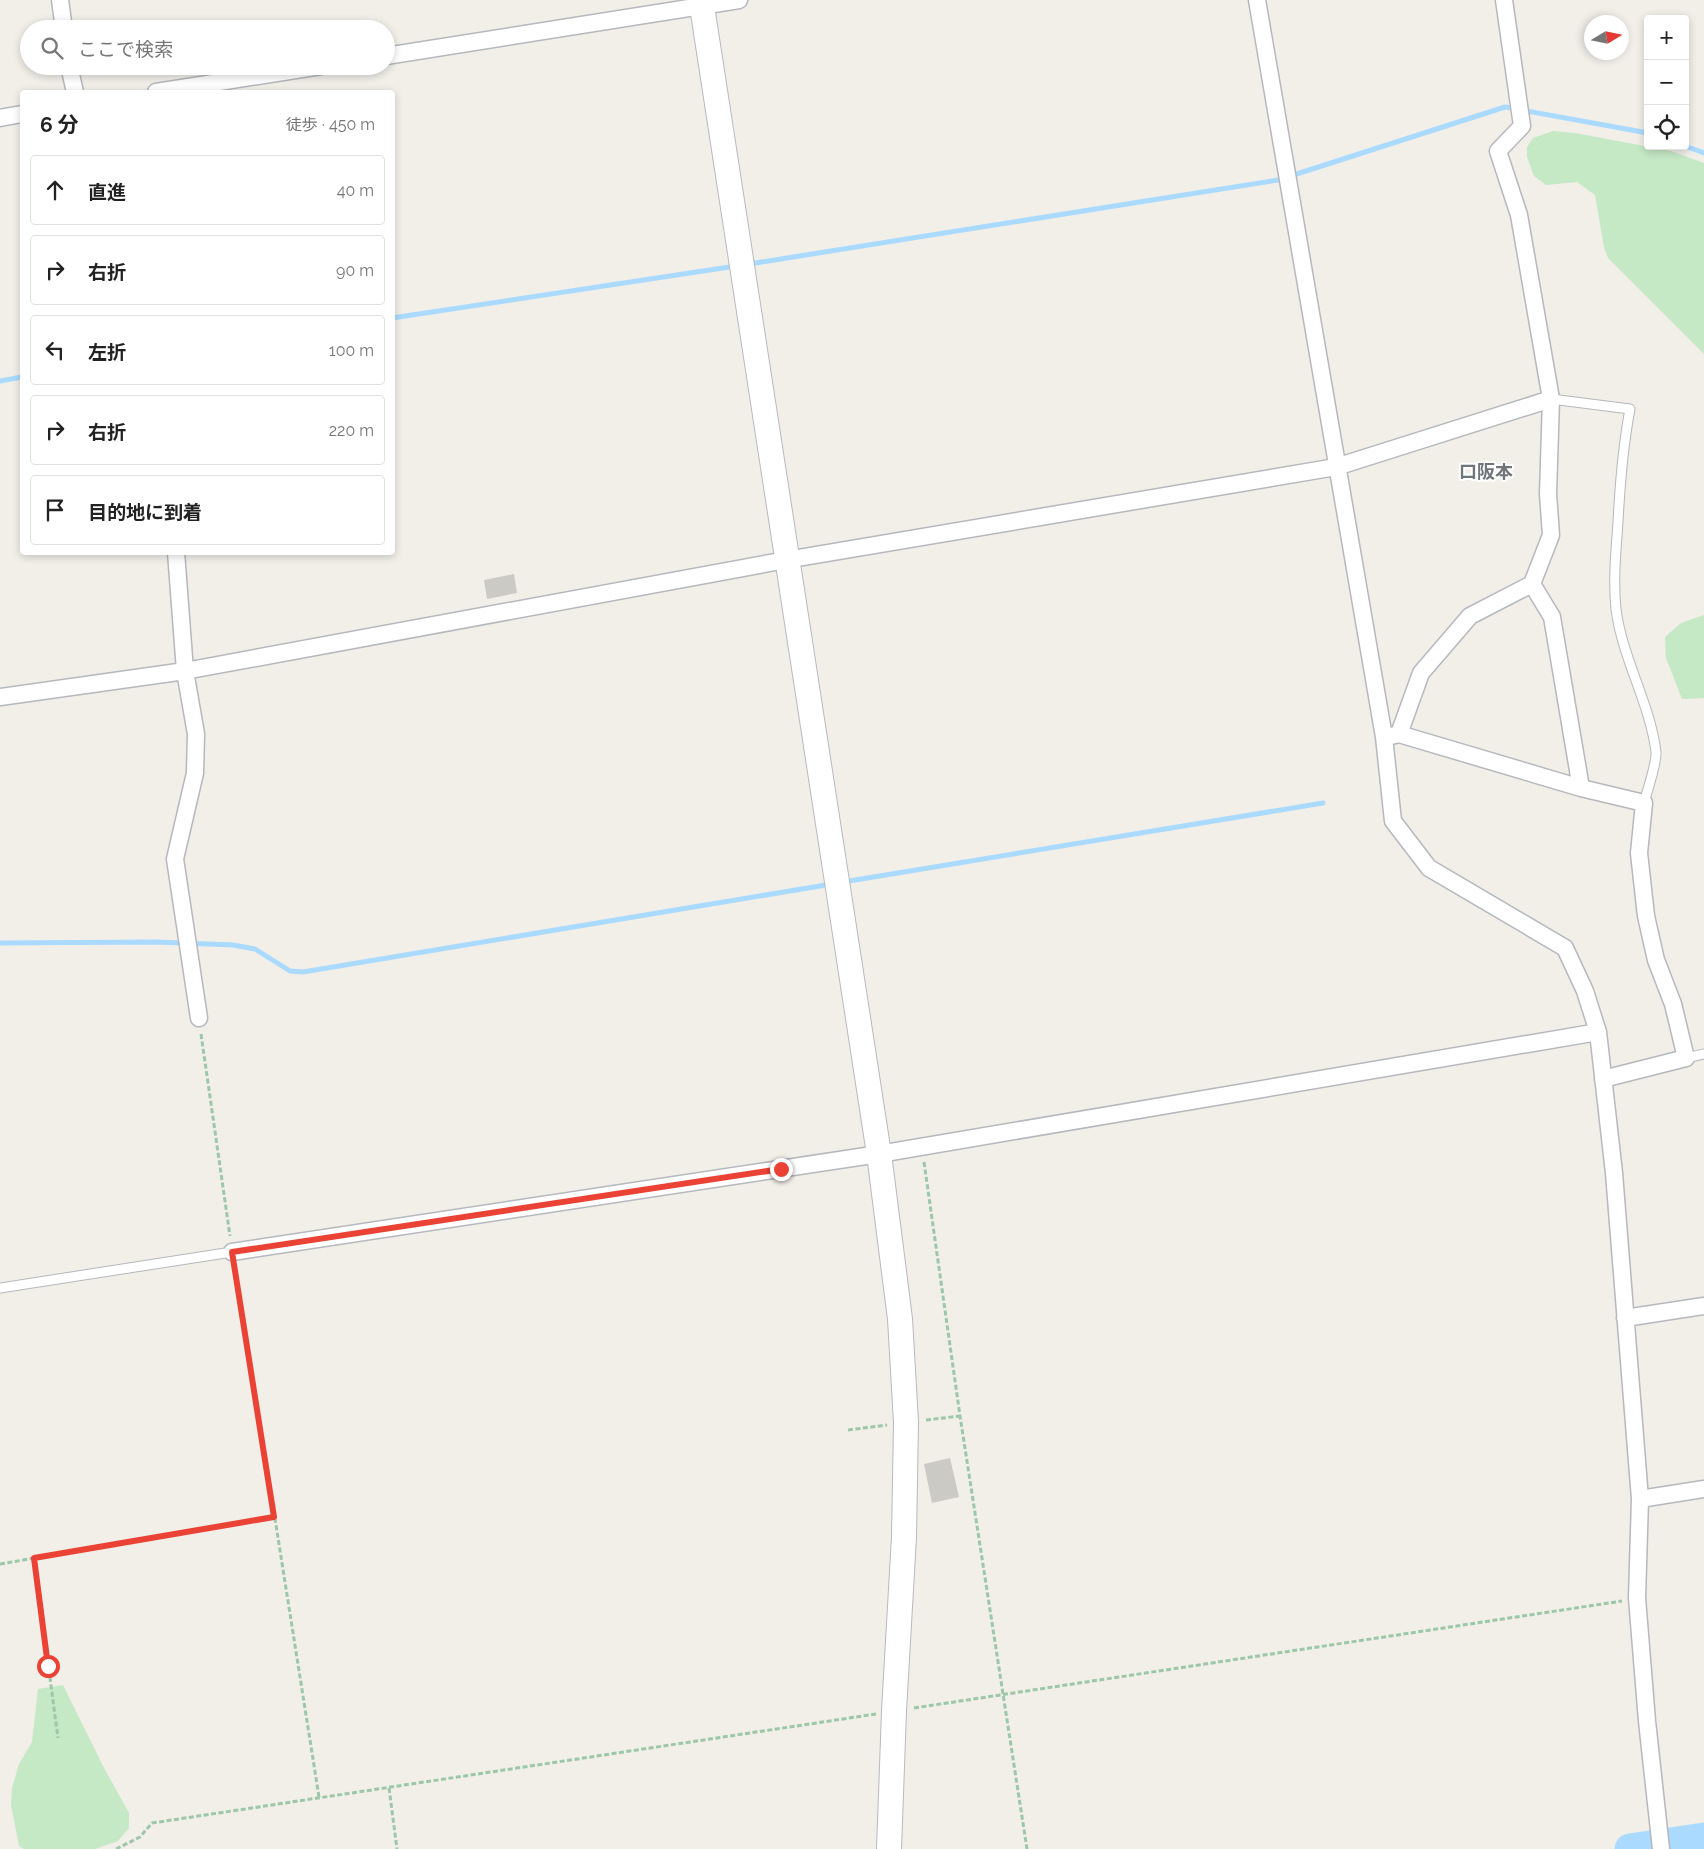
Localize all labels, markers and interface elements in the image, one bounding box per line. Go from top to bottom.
north arrow [1584,15,1629,60]
map controls [1644,15,1689,150]
button: + [1644,15,1689,60]
search box [20,20,395,75]
icon: search [38,34,66,62]
text: ここで検索 [78,38,173,60]
button: − [1644,60,1689,105]
button: locate [1644,105,1689,150]
text: 6 分 [40,112,79,137]
text: 徒歩 · 450 m [286,115,375,134]
icon: ahead [41,176,69,204]
text: 直進 [88,181,126,203]
text: 40 m [337,181,374,200]
icon: right [41,256,69,284]
text: 右折 [88,261,126,283]
text: 90 m [336,261,374,280]
icon: left [41,336,69,364]
text: 左折 [88,341,126,363]
text: 100 m [329,341,374,360]
icon: right [41,416,69,444]
text: 右折 [88,421,126,443]
text: 220 m [329,421,374,440]
district label: 口阪本 [1459,461,1513,482]
icon: arrive [41,496,69,524]
text: 目的地に到着 [88,501,202,523]
route end [770,1158,793,1181]
route start [37,1655,60,1678]

